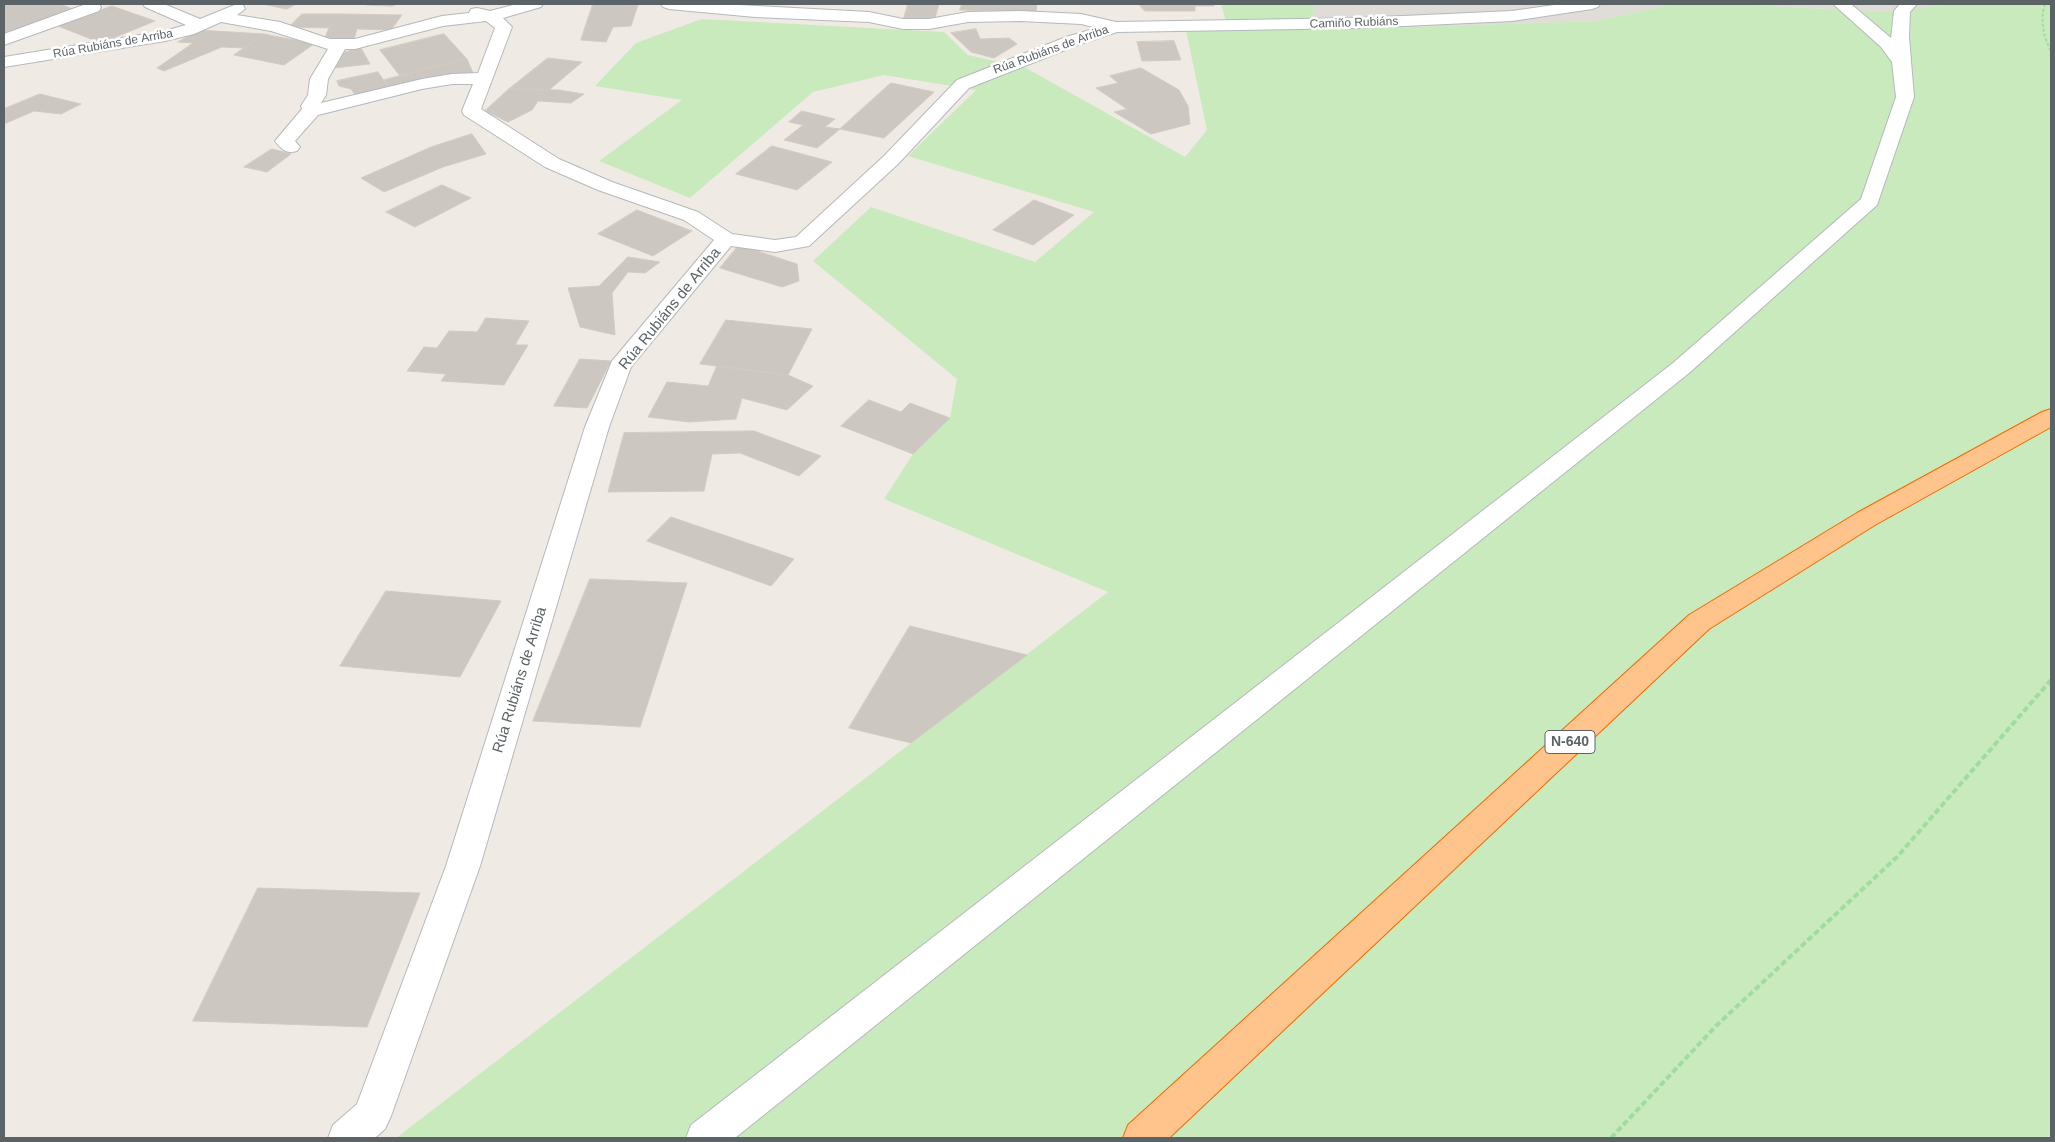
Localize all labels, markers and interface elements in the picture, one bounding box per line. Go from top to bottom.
street label: Camiño Rubiáns [1309,14,1399,32]
street label: Rúa Rubiáns de Arriba [991,22,1111,78]
street label: Rúa Rubiáns de Arriba [52,26,174,62]
street label: Rúa Rubiáns de Arriba [615,244,725,374]
street label: Rúa Rubiáns de Arriba [489,605,551,755]
road number: N-640 [1545,730,1595,754]

